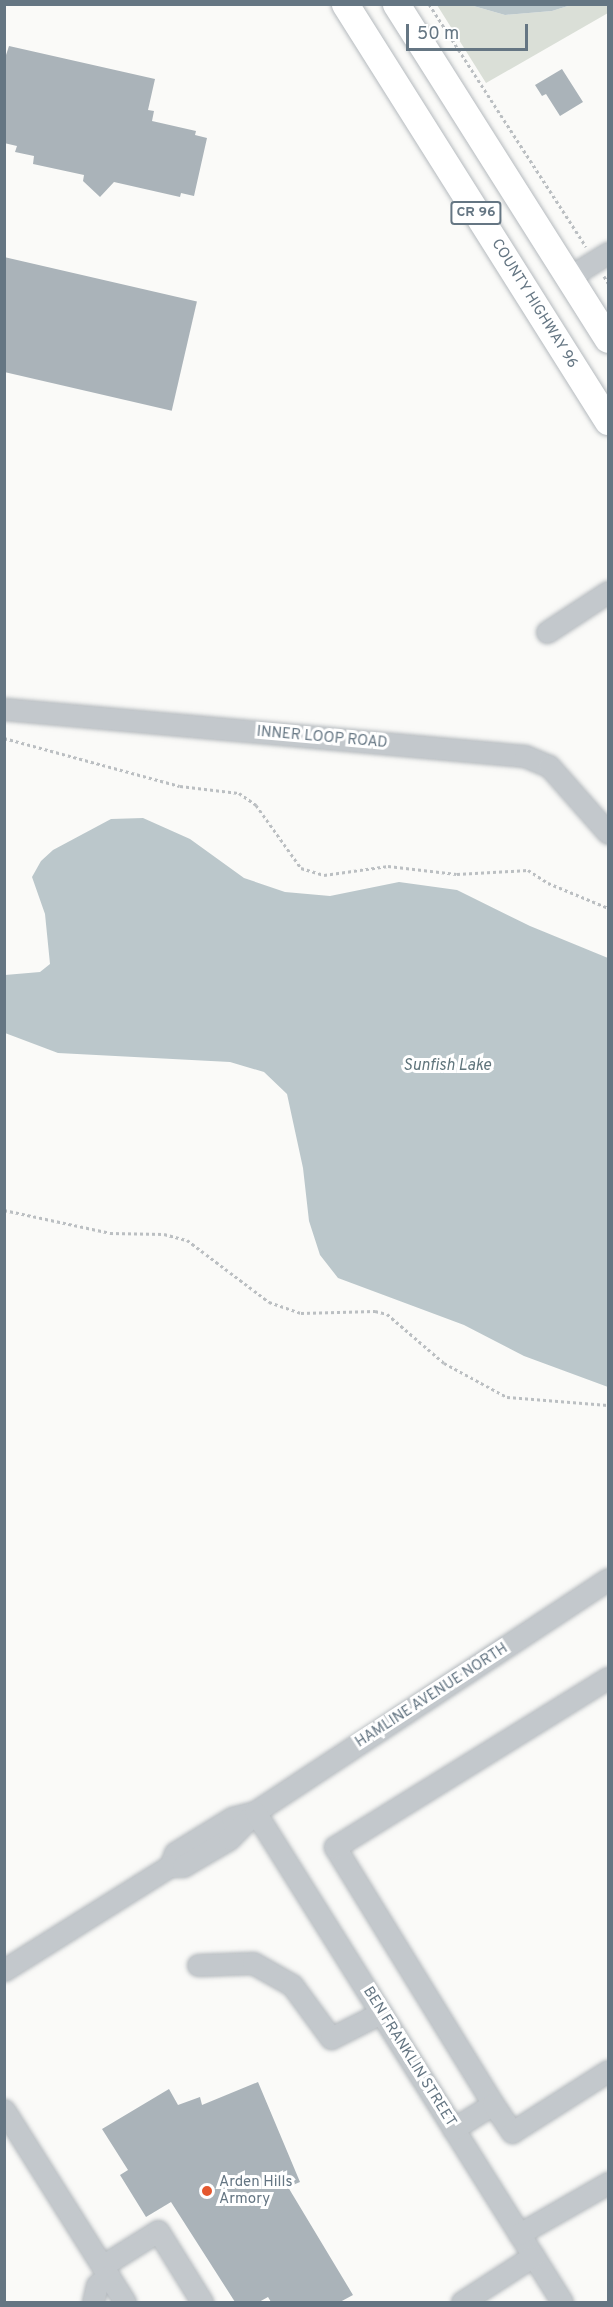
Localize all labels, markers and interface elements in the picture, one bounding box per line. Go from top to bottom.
scale bar [409,12,530,50]
text: 50 m [417,23,459,46]
road number: CR 96 [449,202,503,224]
street label: COUNTY HIGHWAY 96 [487,236,581,372]
street label: INNER LOOP ROAD [256,723,388,753]
water label: Sunfish Lake [403,1056,491,1076]
street label: HAMLINE AVENUE NORTH [352,1640,512,1752]
street label: BEN FRANKLIN STREET [358,1984,460,2130]
place label: Arden Hills Armory [219,2173,292,2208]
marker: Arden Hills Armory [200,2184,214,2198]

